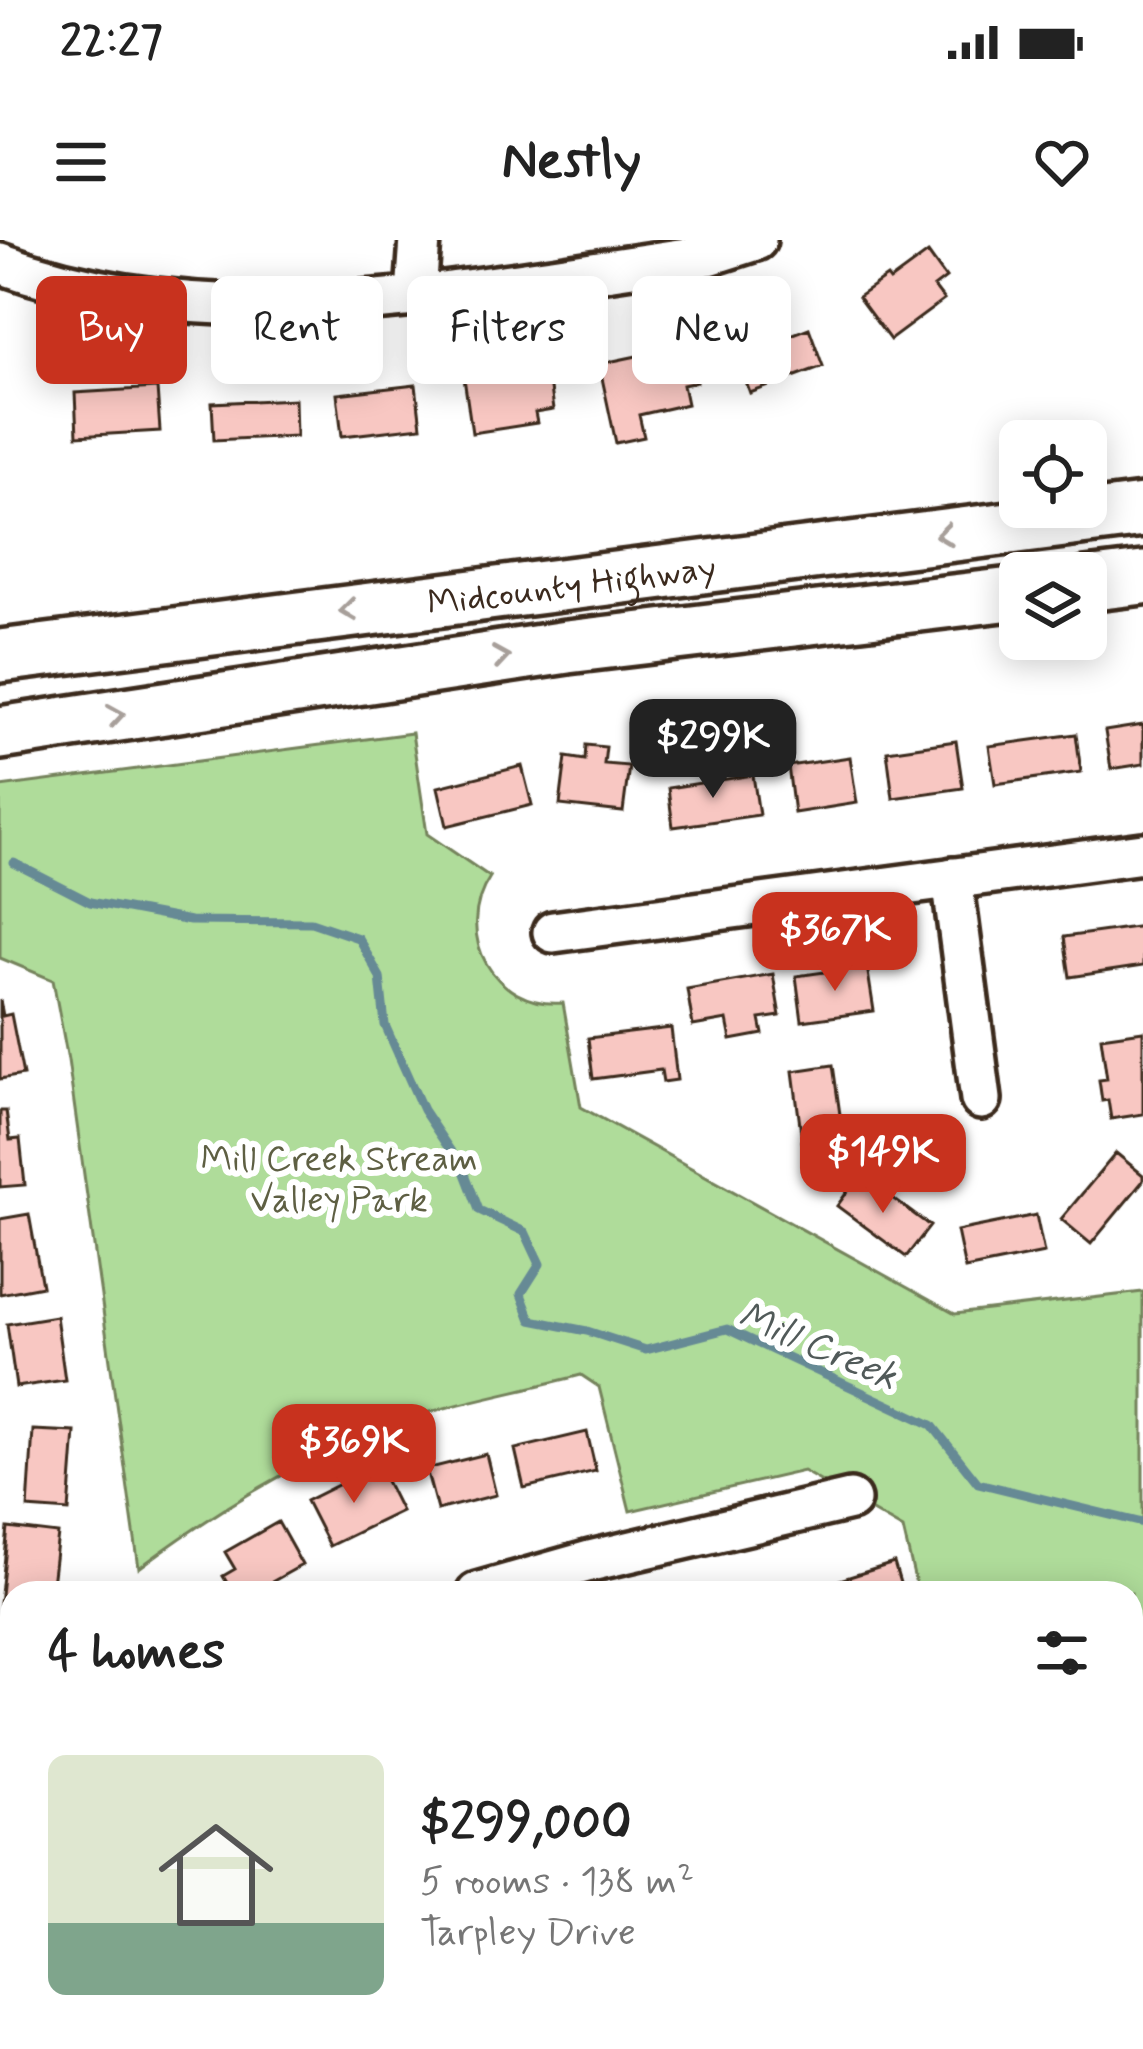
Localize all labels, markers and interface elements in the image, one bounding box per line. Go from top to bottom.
text: 22:27 [60,13,163,72]
text: Nestly [502,127,641,198]
icon: menu [48,129,114,195]
icon: heart [1029,129,1095,195]
chip: Buy [36,276,187,384]
chip: Rent [211,276,383,384]
chip: Filters [407,276,608,384]
chip: New [632,276,791,384]
map controls [999,420,1107,660]
button: locate [999,420,1107,528]
one-way arrow [934,522,953,548]
street label: Midcounty Highway [425,545,719,629]
button: layers [999,552,1107,660]
one-way arrow [338,596,358,622]
one-way arrow [492,645,511,671]
pin: $299K [629,699,797,801]
one-way arrow [106,703,125,729]
text: $299K [656,712,770,763]
pin: $367K [751,892,919,994]
text: $367K [779,905,891,956]
pin: $149K [799,1114,967,1216]
text: $149K [827,1127,939,1178]
park label: Mill Creek Stream Valley Park [200,1137,478,1225]
water label: Mill Creek [730,1291,905,1404]
pin: $369K [270,1404,438,1506]
text: $369K [299,1417,409,1468]
text: 4 homes [48,1620,225,1686]
icon: filters [1029,1620,1095,1686]
text: $299,000 [420,1791,632,1857]
icon: home [144,1803,288,1947]
text: 5 rooms · 138 m² [420,1857,694,1908]
text: Tarpley Drive [420,1908,636,1959]

